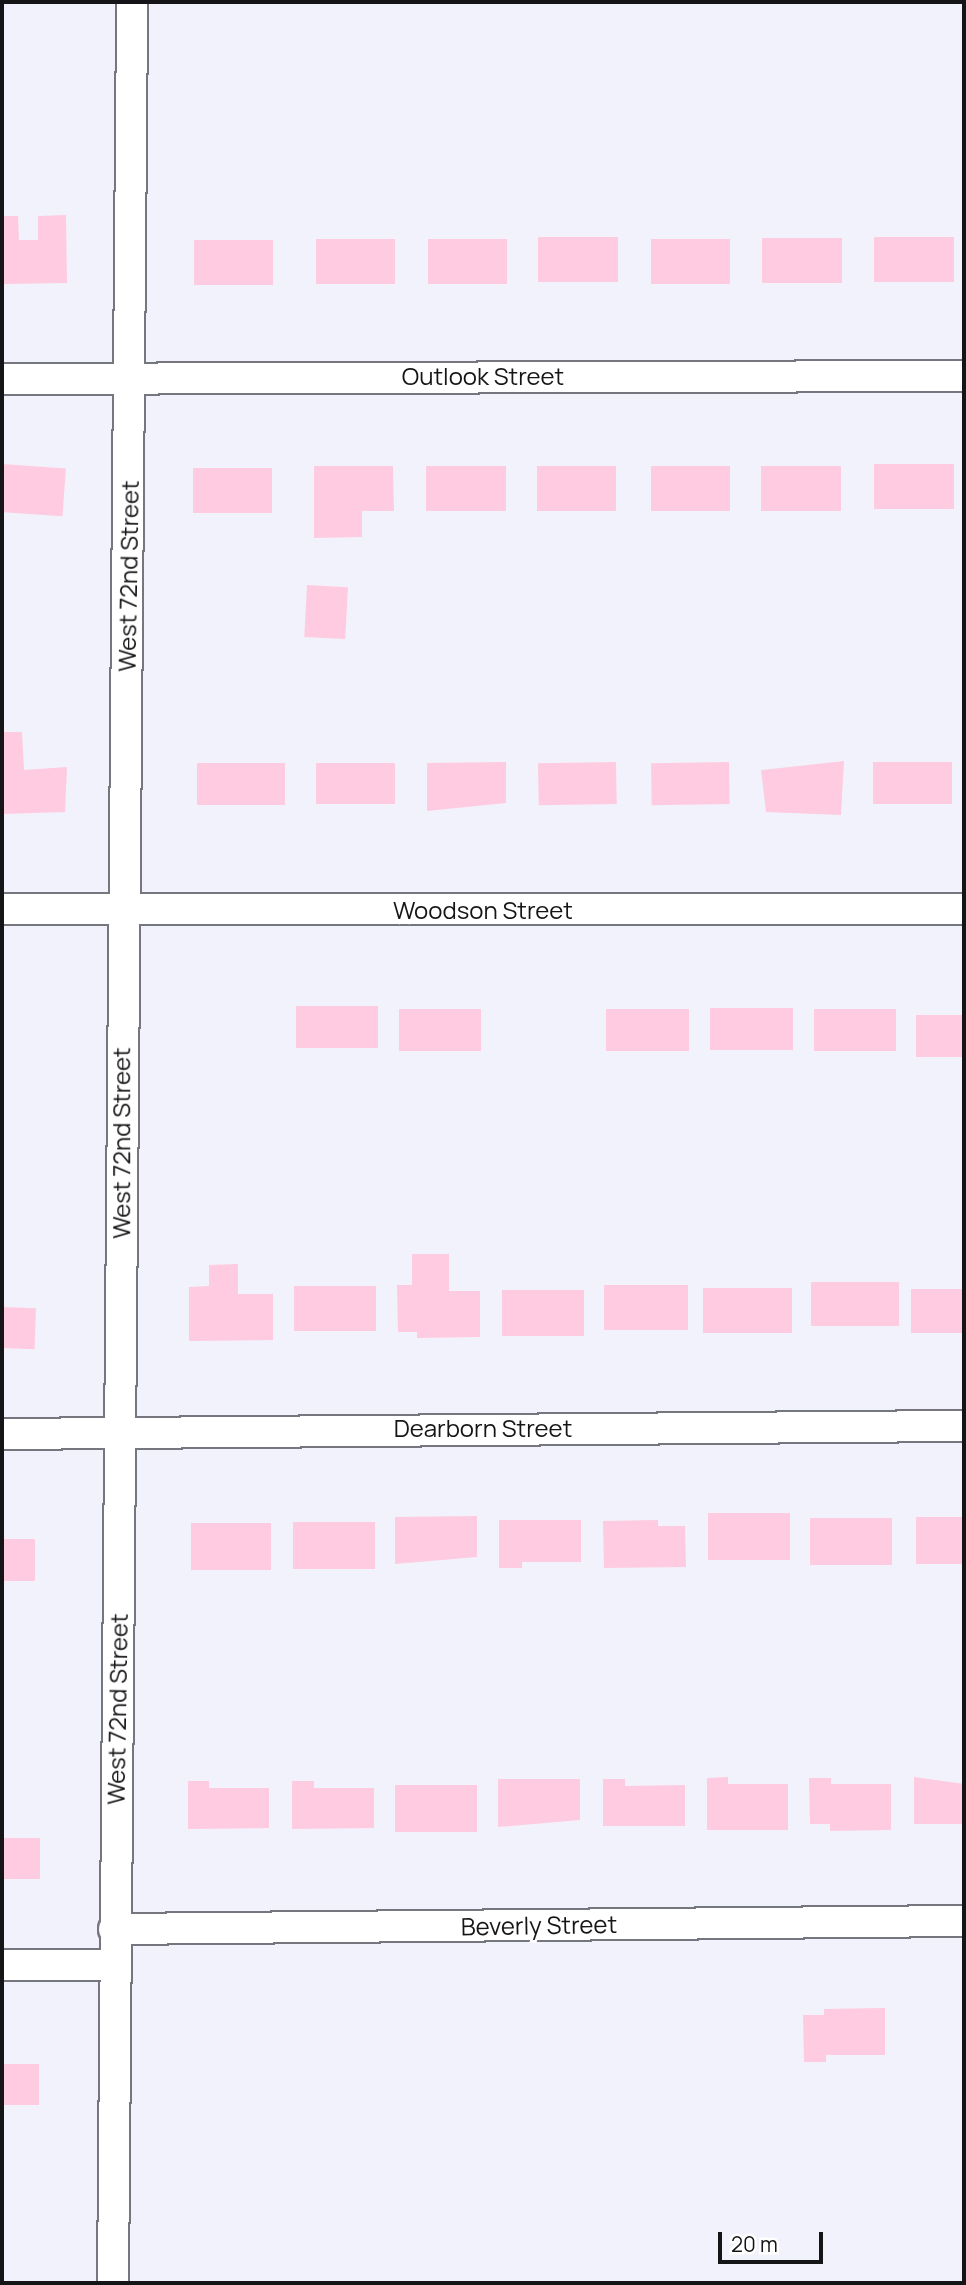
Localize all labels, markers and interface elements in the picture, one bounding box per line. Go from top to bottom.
street label: Outlook Street [402,362,564,390]
street label: West 72nd Street [112,480,144,672]
street label: Woodson Street [393,896,573,924]
street label: West 72nd Street [107,1047,135,1239]
street label: Dearborn Street [394,1414,572,1442]
street label: West 72nd Street [101,1613,133,1805]
street label: Beverly Street [461,1909,617,1941]
scale bar [721,2218,826,2262]
text: 20 m [731,2230,778,2258]

